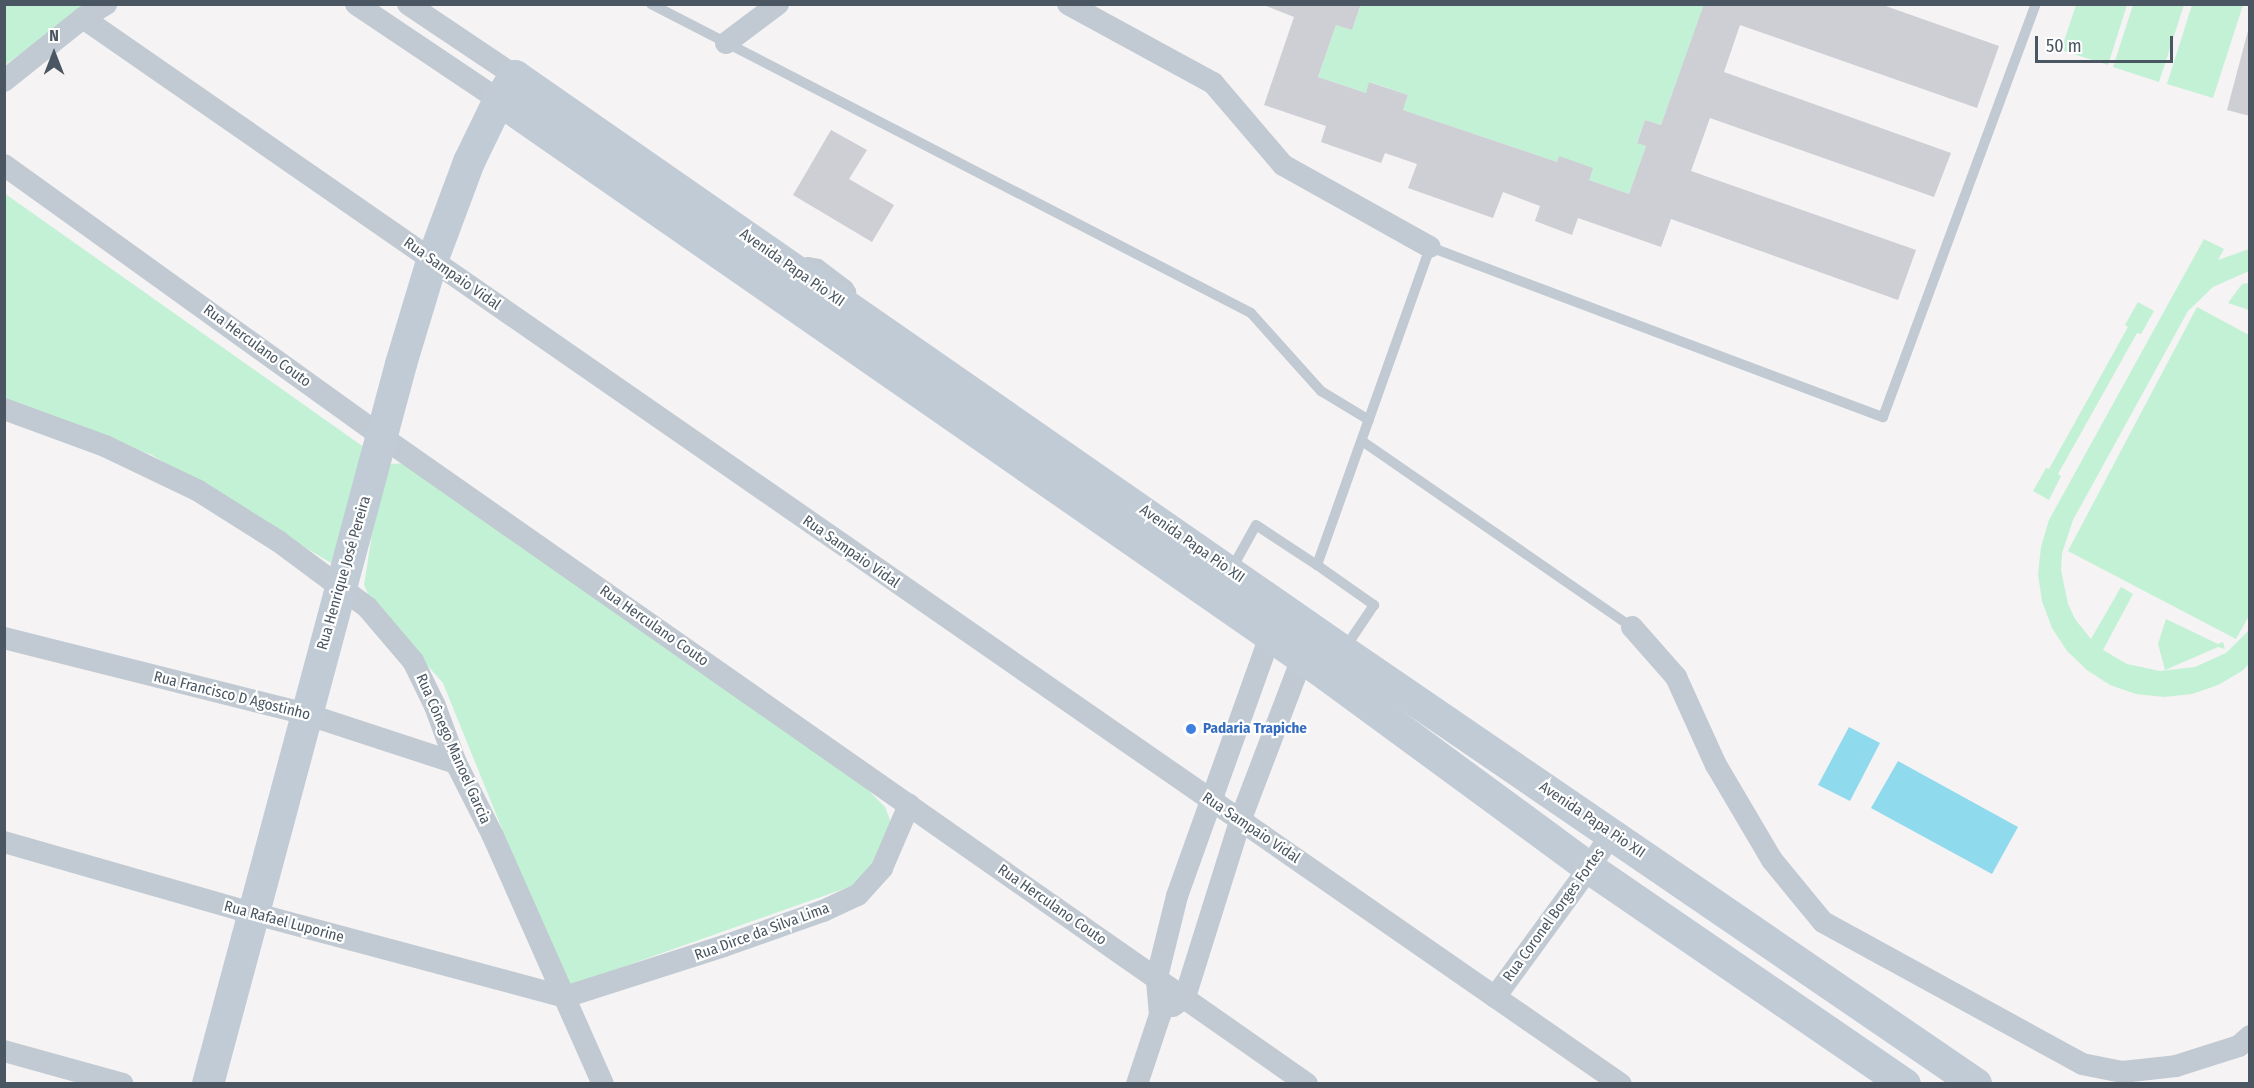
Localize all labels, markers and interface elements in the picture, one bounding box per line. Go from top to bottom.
north arrow [24,24,84,84]
scale bar [2038,24,2176,62]
text: N [49,26,59,45]
text: 50 m [2046,35,2082,57]
street label: Avenida Papa Pio XII [736,225,848,311]
street label: Rua Sampaio Vidal [400,234,504,314]
street label: Rua Herculano Couto [200,301,314,391]
street label: Rua Henrique José Pereira [313,494,375,652]
street label: Avenida Papa Pio XII [1136,501,1248,587]
street label: Rua Sampaio Vidal [799,512,903,592]
street label: Rua Herculano Couto [596,582,712,670]
street label: Rua Francisco D Agostinho [152,668,312,724]
street label: Rua Cônego Manoel Garcia [412,671,494,827]
place label: Padaria Trapiche [1203,720,1307,738]
marker: Padaria Trapiche [1184,722,1198,736]
street label: Avenida Papa Pio XII [1536,778,1648,862]
street label: Rua Sampaio Vidal [1199,789,1303,867]
street label: Rua Coronel Borges Fortes [1500,845,1608,985]
street label: Rua Herculano Couto [994,861,1110,949]
street label: Rua Rafael Luporine [222,897,346,947]
street label: Rua Dirce da Silva Lima [692,899,832,965]

